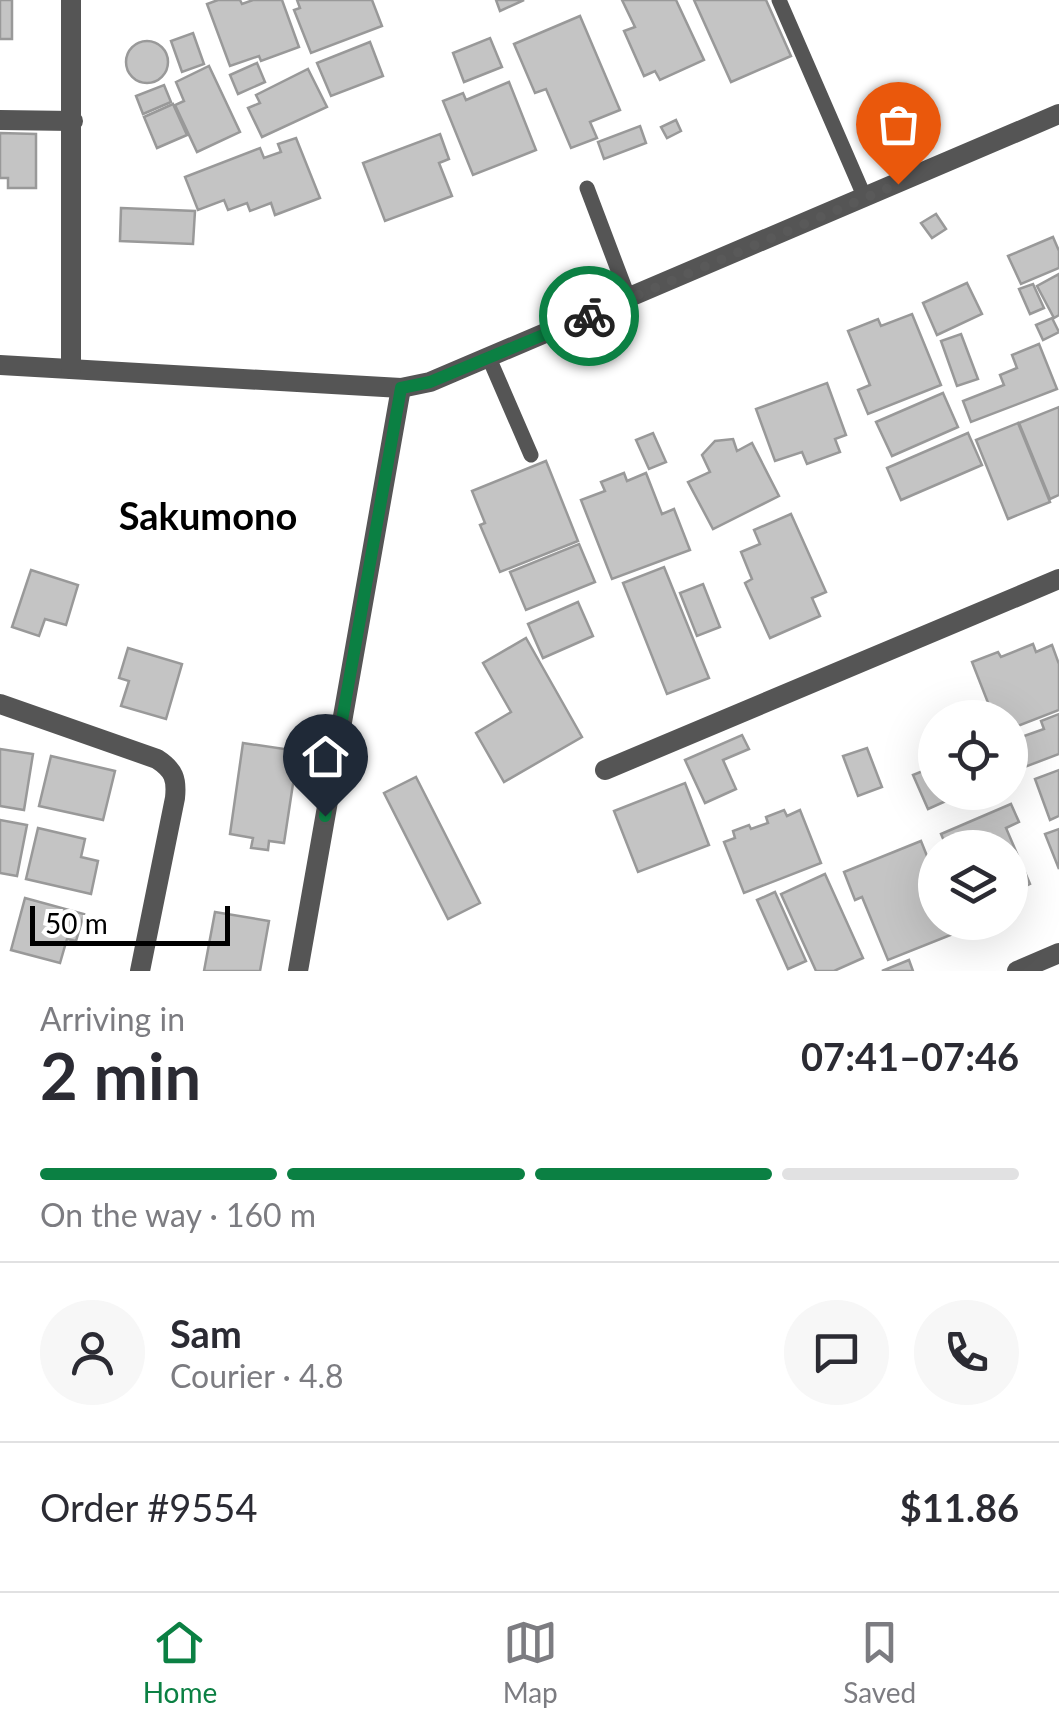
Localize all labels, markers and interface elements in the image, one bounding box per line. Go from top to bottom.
pin [856,82,941,185]
icon: bag [871,97,926,152]
courier [539,266,639,366]
icon: bike [562,289,617,344]
district label: Sakumono [119,492,297,538]
map controls [918,700,1028,940]
button: locate [918,700,1028,810]
pin [283,714,368,817]
icon: home [298,729,353,784]
button: layers [918,830,1028,940]
scale bar [30,901,230,946]
text: 50 m [45,906,108,940]
text: Arriving in [40,999,185,1038]
text: 07:41–07:46 [801,1033,1019,1079]
text: 2 min [40,1036,201,1114]
text: On the way · 160 m [40,1195,316,1234]
button: person [40,1300,145,1405]
button: chat [784,1300,889,1405]
button: phone [914,1300,1019,1405]
text: Sam [170,1310,242,1356]
text: Courier · 4.8 [170,1356,344,1395]
text: Order #9554 [40,1484,257,1530]
text: $11.86 [900,1484,1019,1530]
tab: Home [143,1615,217,1709]
tab: Map [503,1615,558,1709]
tab: Saved [843,1615,916,1709]

